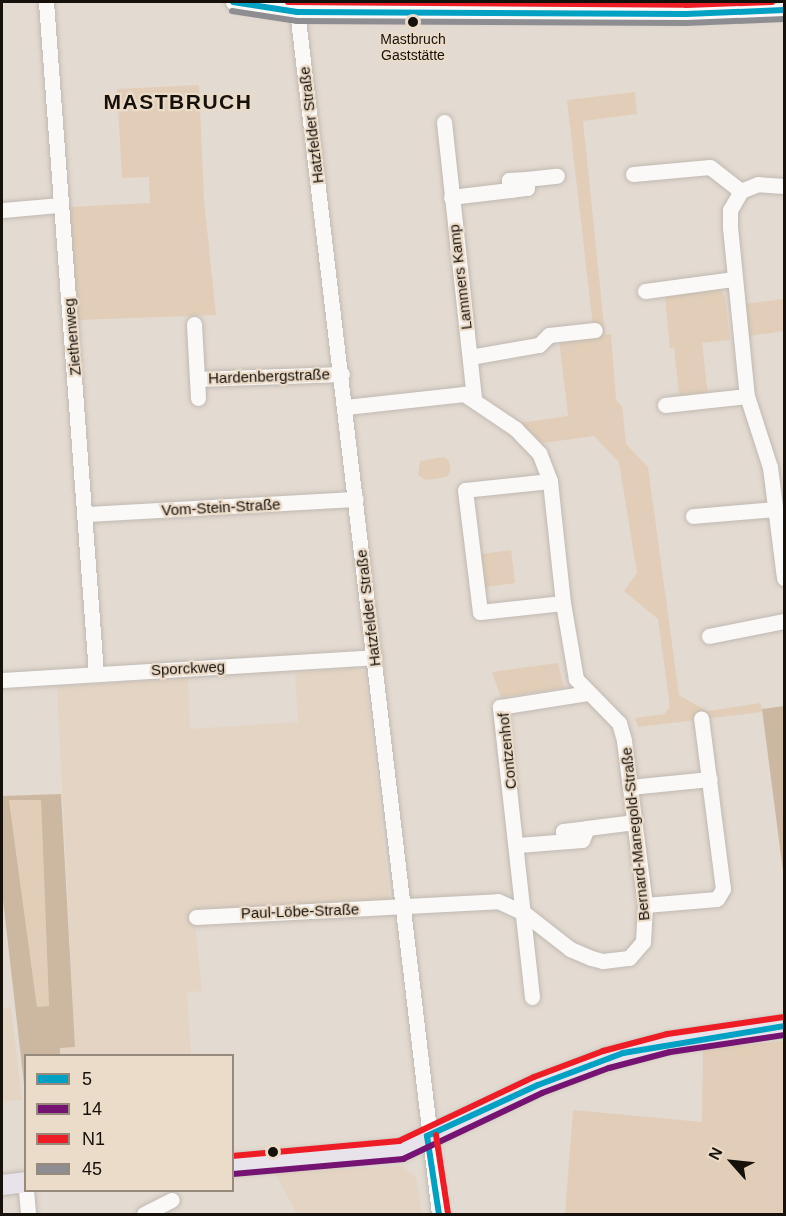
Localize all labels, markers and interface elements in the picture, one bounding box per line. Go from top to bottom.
marker: Mastbruch Gaststätte [407,16,419,28]
place label: Mastbruch Gaststätte [380,31,446,63]
street label: Hatzfelder Straße [295,66,327,184]
district label: MASTBRUCH [104,89,252,115]
street label: Lammers Kamp [445,223,475,331]
street label: Ziethenweg [60,298,84,376]
street label: Hardenbergstraße [208,365,330,387]
street label: Vom-Stein-Straße [161,495,281,519]
street label: Hatzfelder Straße [352,549,384,667]
street label: Sporckweg [150,657,226,679]
street label: Contzenhof [494,712,520,790]
street label: Bernard-Manegold-Straße [617,746,653,922]
street label: Paul-Löbe-Straße [241,900,359,922]
legend [24,1054,234,1192]
text: 5 [82,1069,92,1089]
text: 14 [82,1099,102,1119]
text: N1 [82,1129,105,1149]
north arrow [702,1132,762,1192]
text: N [705,1145,726,1163]
unlabelled marker [267,1146,279,1158]
text: 45 [82,1159,102,1179]

